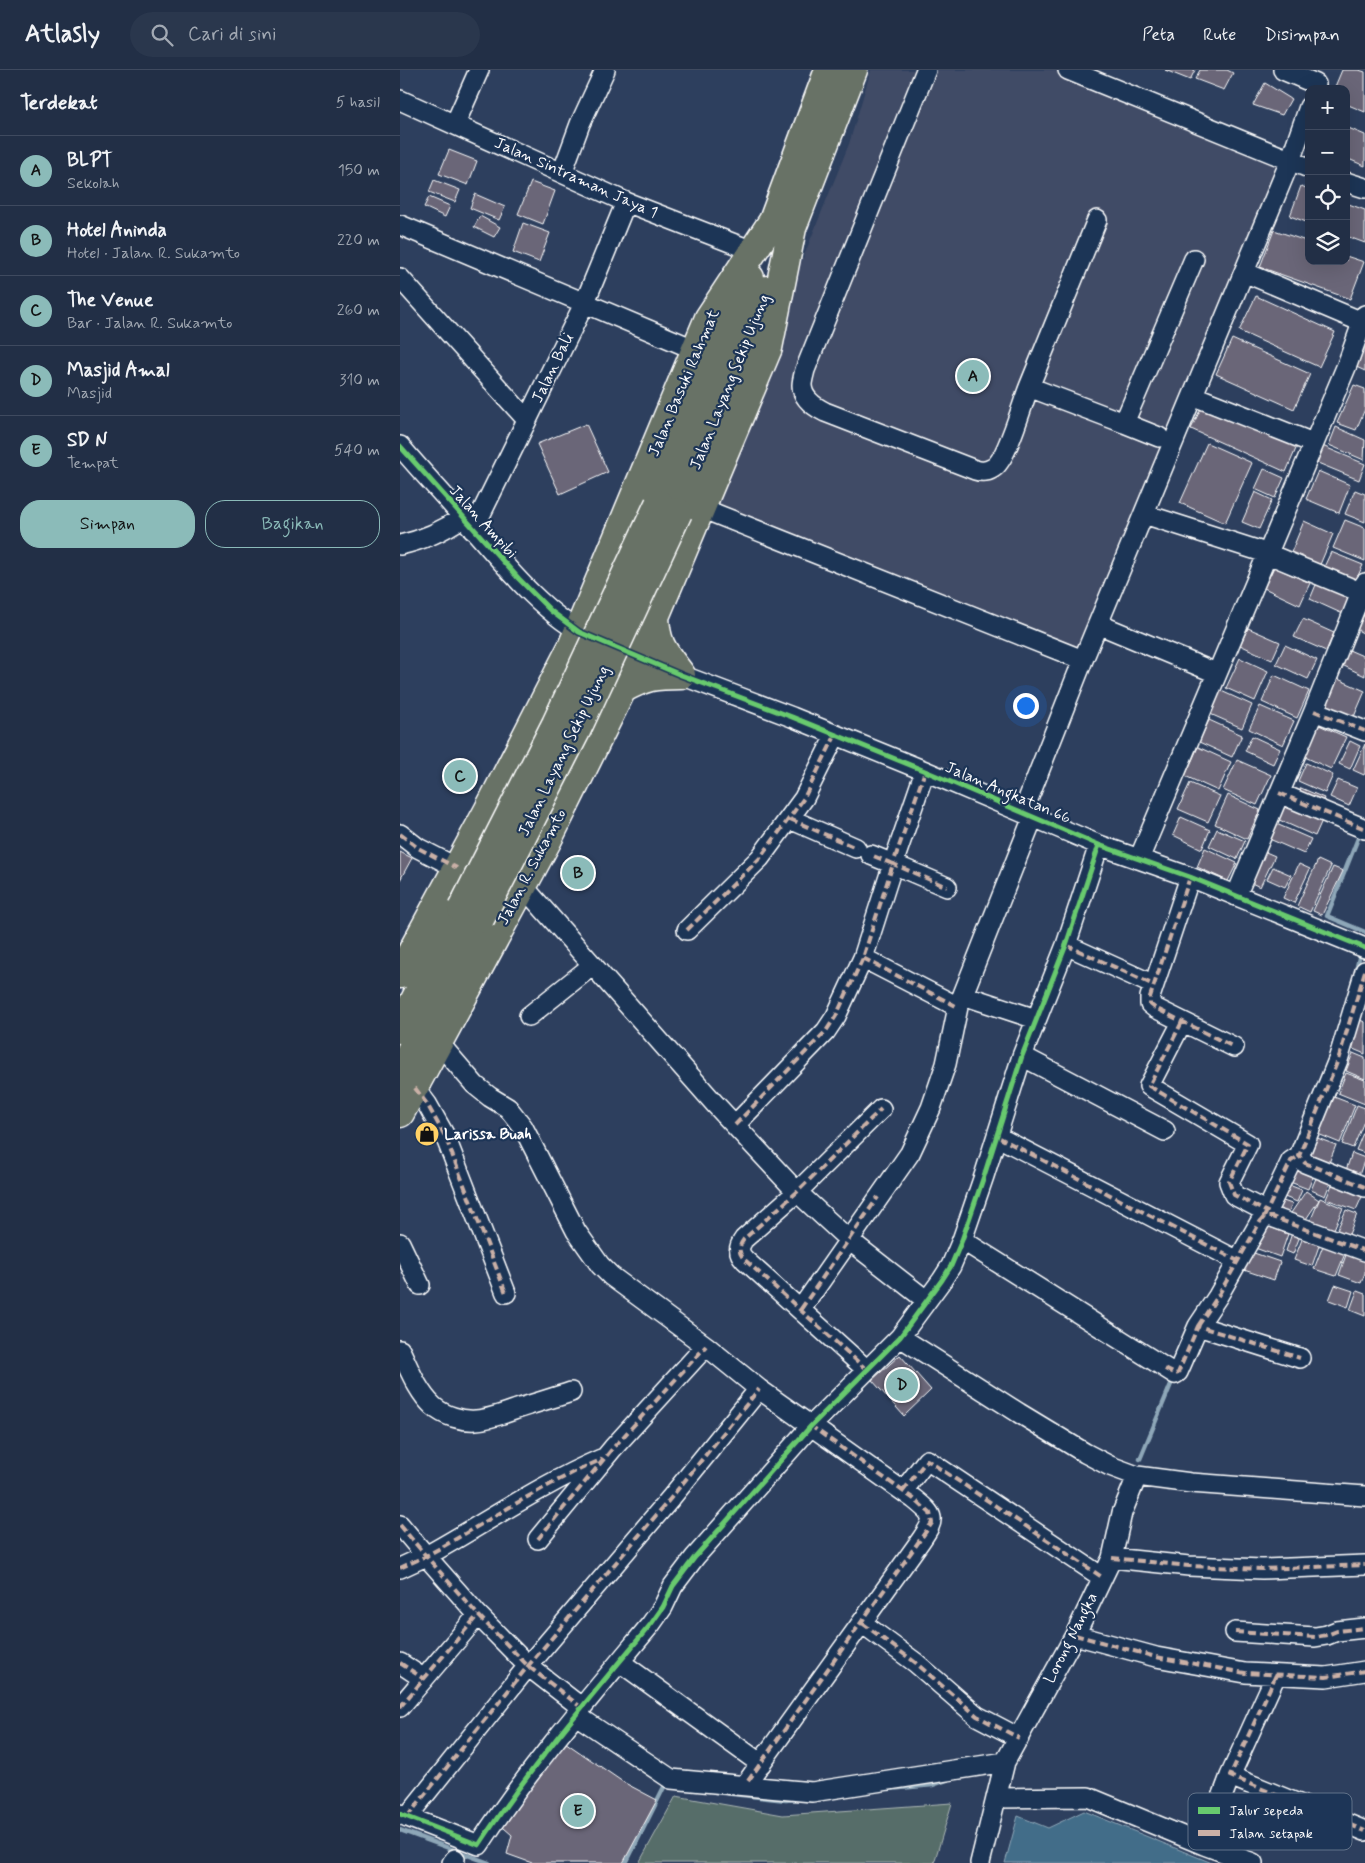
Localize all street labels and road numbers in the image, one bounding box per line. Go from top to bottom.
street label: Jalan Sintraman Jaya 1 [491,133,661,223]
street label: Jalan Layang Sekip Ujung [685,291,775,473]
street label: Jalan Basuki Rahmat [644,306,725,460]
street label: Jalan Bali [527,330,579,406]
street label: Jalan Ampibi [444,481,522,563]
street label: Jalan Layang Sekip Ujung [514,662,614,840]
street label: Jalan Angkatan 66 [942,757,1074,830]
street label: Jalan R. Sukamto [493,806,571,928]
street label: Lorong Nangka [1039,1589,1104,1687]

